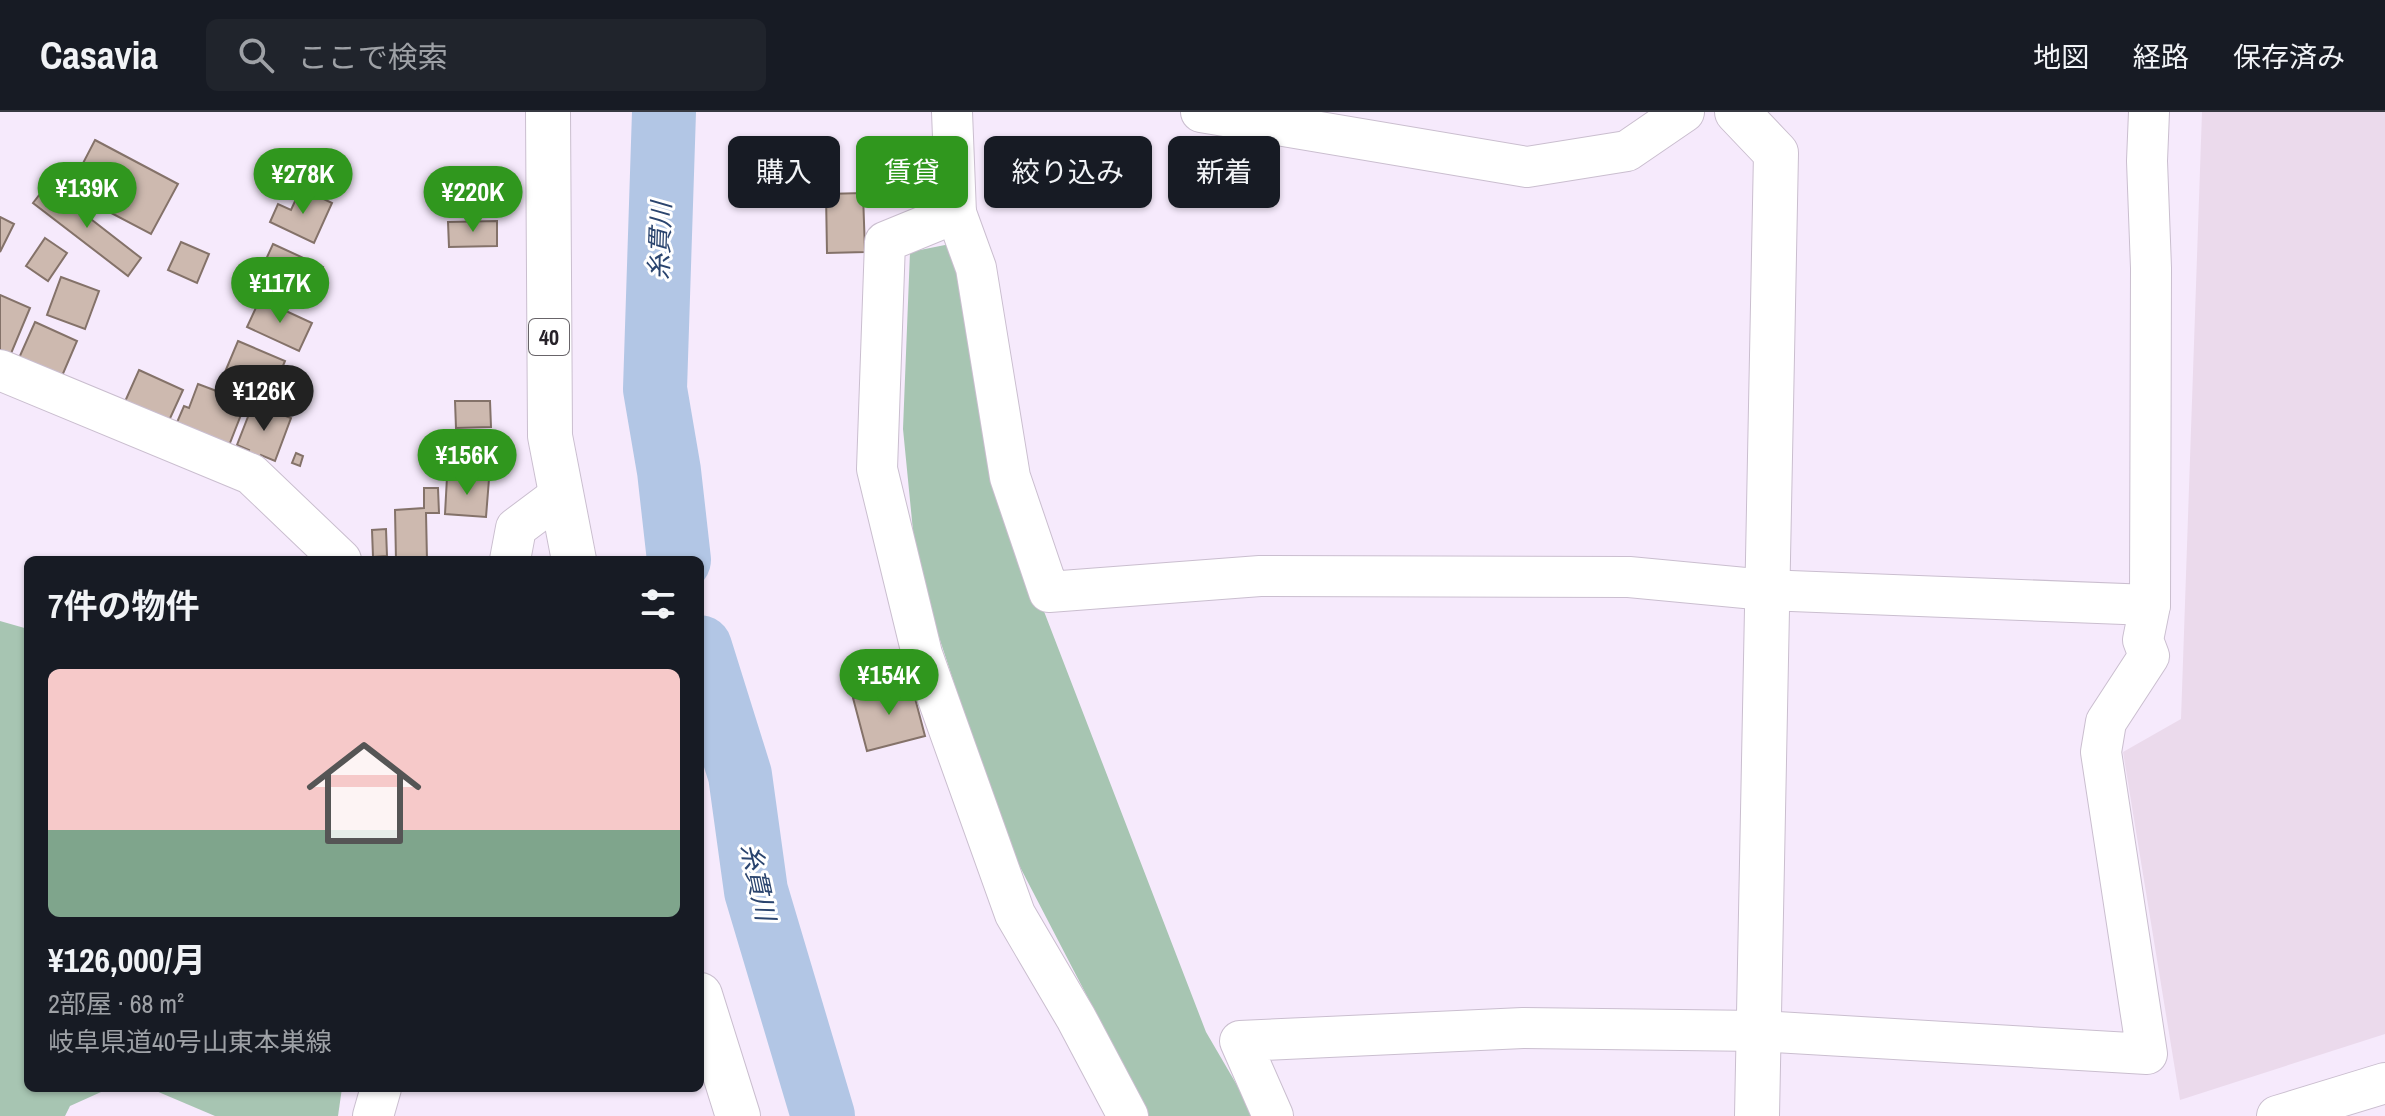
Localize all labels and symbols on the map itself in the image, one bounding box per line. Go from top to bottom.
pin: ¥278K [247,148,359,216]
pin: ¥139K [31,162,143,230]
pin: ¥220K [417,166,529,234]
water label: 糸貫川 [641,198,678,281]
pin: ¥117K [224,257,336,325]
road number: 40 [529,319,569,355]
pin: ¥126K [208,365,320,433]
pin: ¥156K [411,429,523,497]
pin: ¥154K [833,649,945,717]
water label: 糸貫川 [733,840,784,927]

